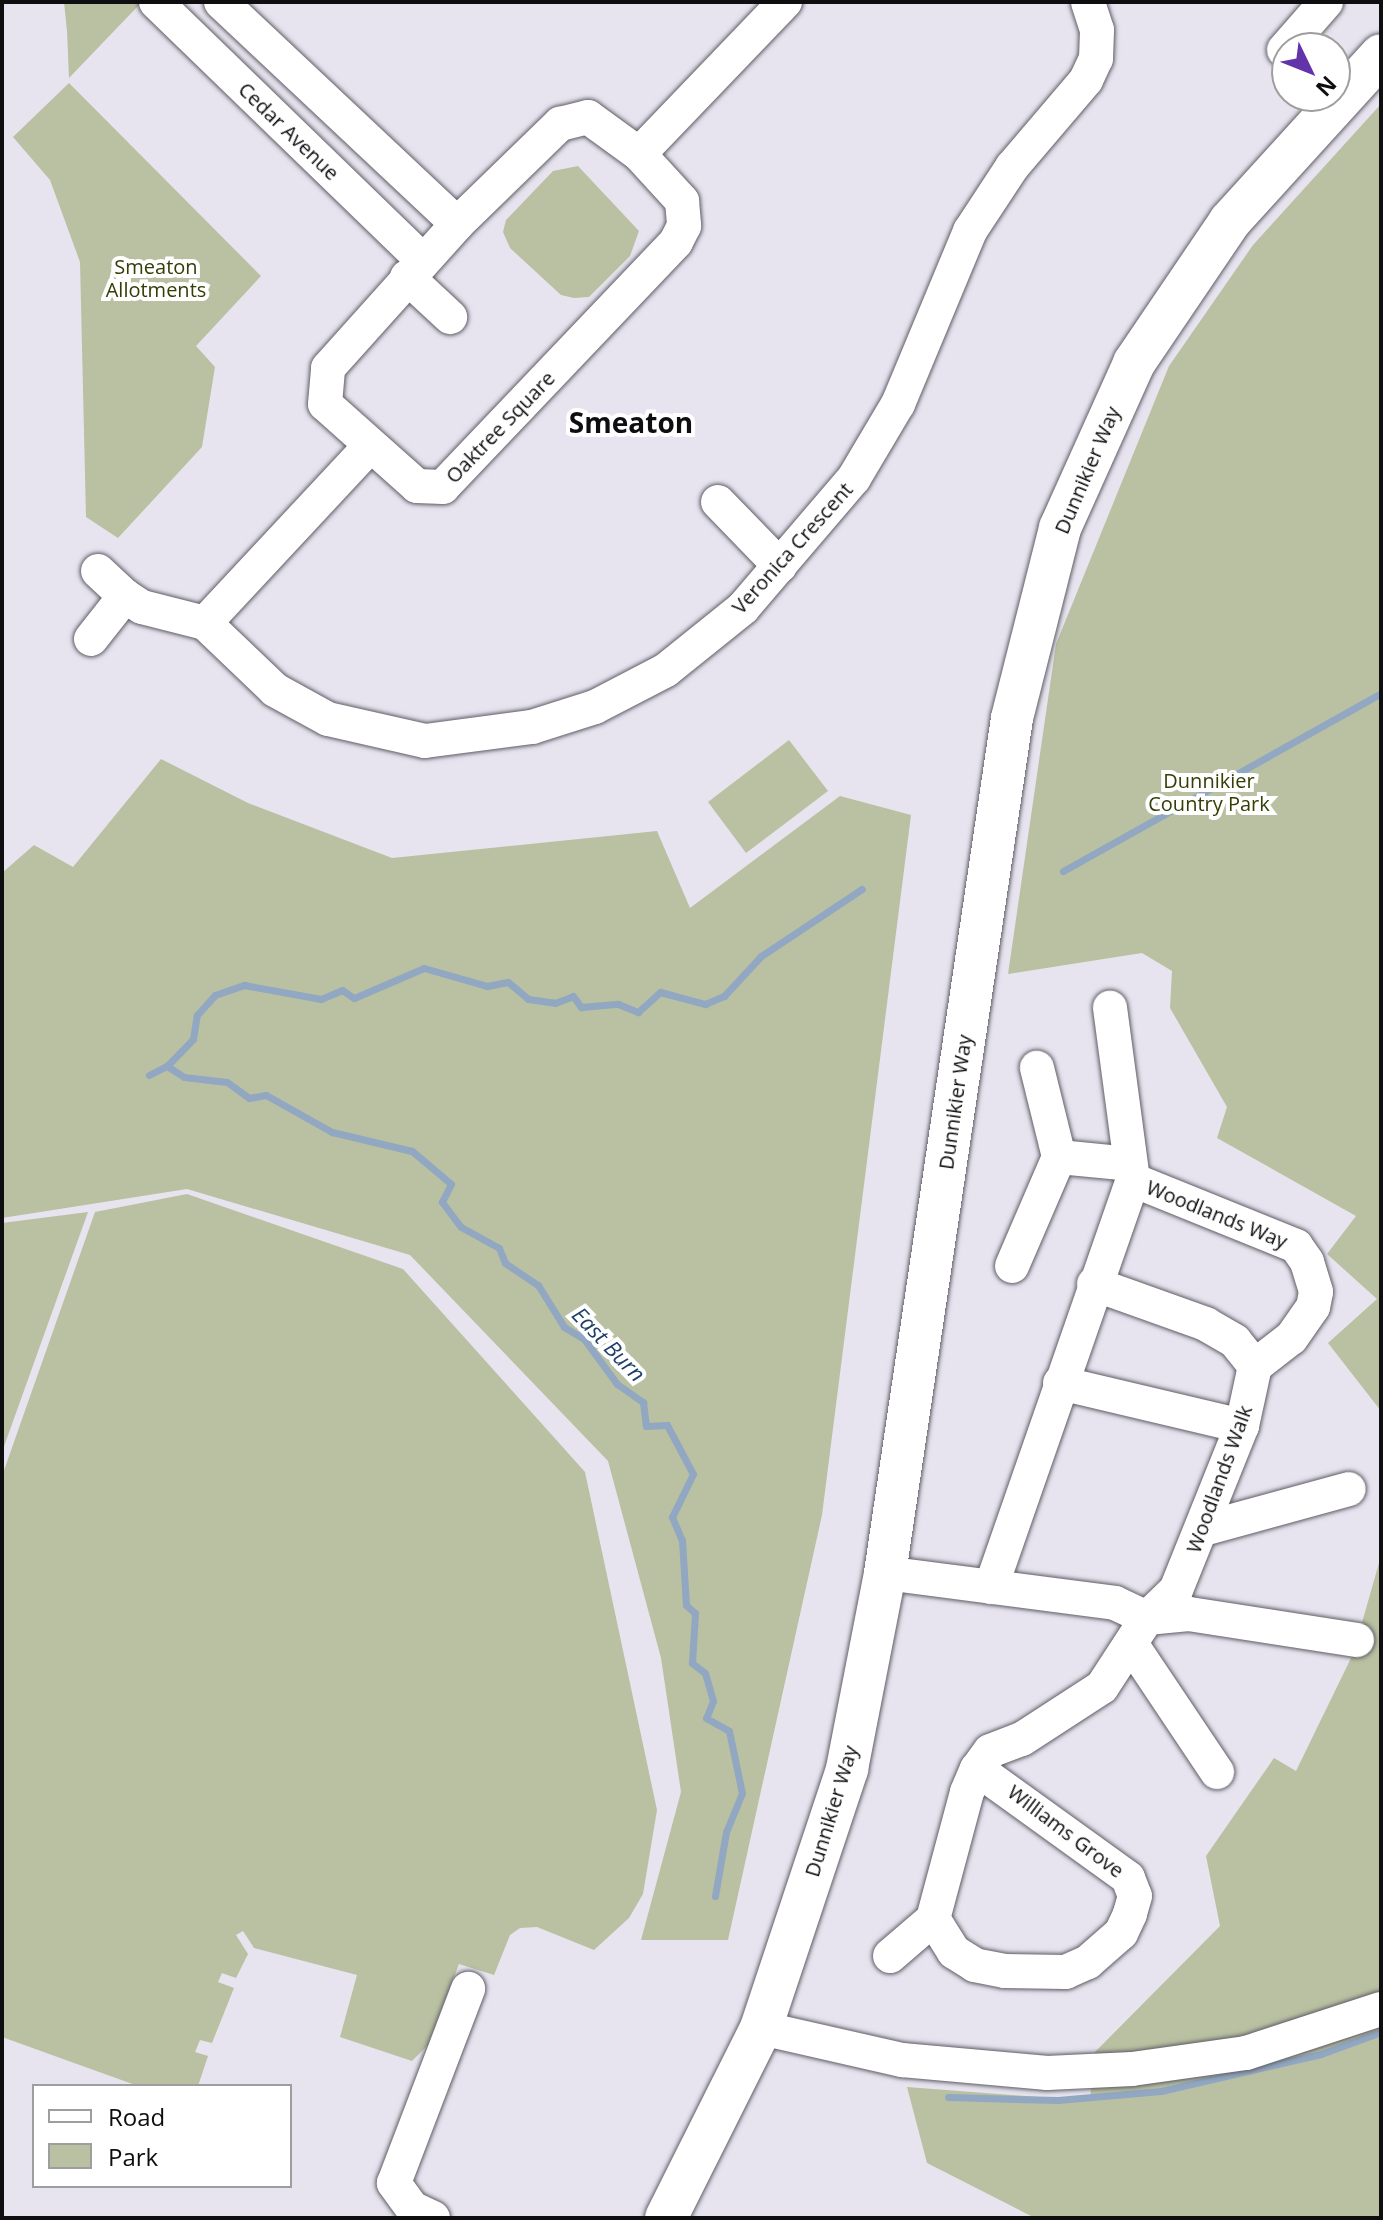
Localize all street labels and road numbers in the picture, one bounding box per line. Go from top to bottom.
street label: Cedar Avenue [234,77,344,185]
street label: Oaktree Square [441,366,559,488]
street label: Dunnikier Way [1049,403,1125,537]
street label: Veronica Crescent [727,477,857,619]
street label: Dunnikier Way [934,1033,976,1171]
street label: Woodlands Way [1143,1175,1291,1253]
street label: Woodlands Walk [1181,1402,1257,1556]
street label: Dunnikier Way [800,1742,862,1880]
street label: Williams Grove [1003,1780,1129,1882]

